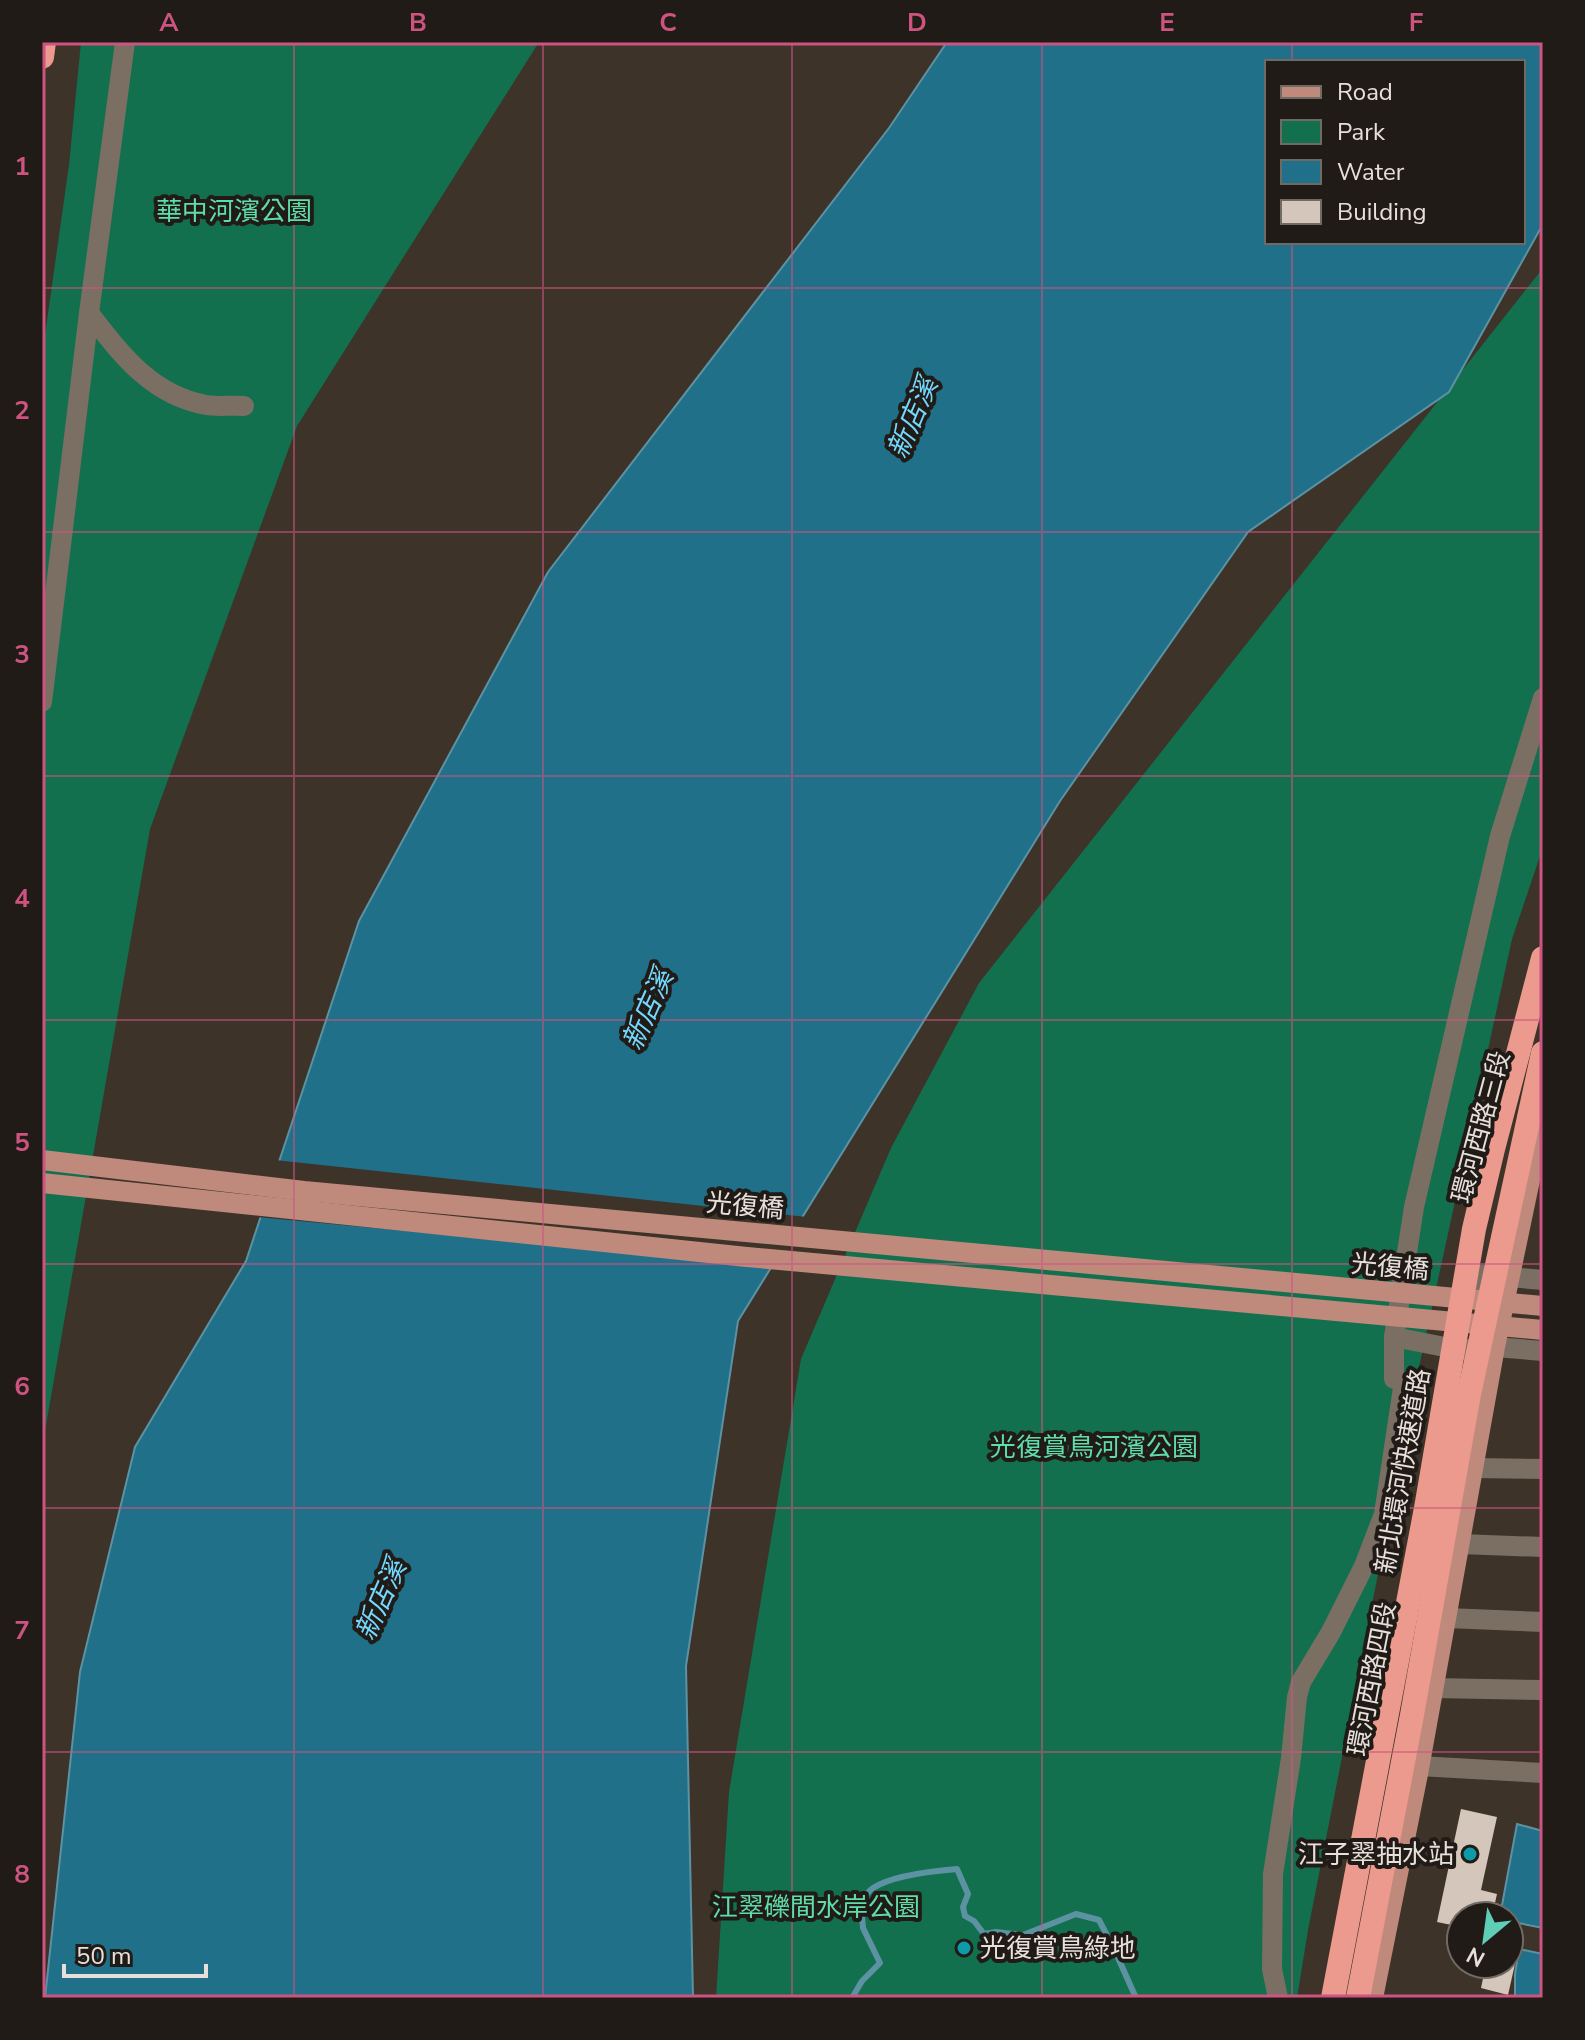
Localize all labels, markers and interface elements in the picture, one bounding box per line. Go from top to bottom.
text: A [159,5,179,40]
text: B [409,5,427,40]
text: C [659,5,677,40]
text: D [907,5,927,40]
text: E [1159,5,1175,40]
text: F [1409,5,1423,40]
legend [1265,60,1525,244]
text: Road [1337,76,1393,108]
text: Park [1337,116,1386,148]
text: 1 [14,149,30,184]
text: Water [1337,156,1405,188]
park label: 華中河濱公園 [156,194,312,229]
text: Building [1337,196,1427,228]
water label: 新店溪 [879,368,948,464]
text: 2 [14,393,30,428]
text: 3 [14,637,30,672]
text: 4 [14,881,30,916]
water label: 新店溪 [614,960,684,1056]
street label: 環河西路三段 [1444,1047,1518,1207]
text: 5 [14,1125,30,1160]
street label: 光復橋 [705,1185,785,1227]
street label: 光復橋 [1350,1246,1430,1288]
street label: 新北環河快速道路 [1368,1366,1438,1576]
text: 6 [14,1369,30,1404]
park label: 光復賞鳥河濱公園 [990,1430,1198,1465]
water label: 新店溪 [347,1550,417,1646]
street label: 環河西路四段 [1340,1599,1404,1759]
text: 7 [14,1613,30,1648]
place label: 江子翠抽水站 [1298,1837,1454,1872]
marker: 江子翠抽水站 [1461,1845,1479,1863]
text: 8 [14,1857,30,1892]
park label: 江翠礫間水岸公園 [712,1890,920,1925]
north arrow [1445,1900,1525,1980]
scale bar [64,1928,206,1978]
place label: 光復賞鳥綠地 [980,1931,1136,1966]
marker: 光復賞鳥綠地 [955,1939,973,1957]
text: 50 m [76,1940,132,1972]
text: N [1461,1940,1490,1974]

